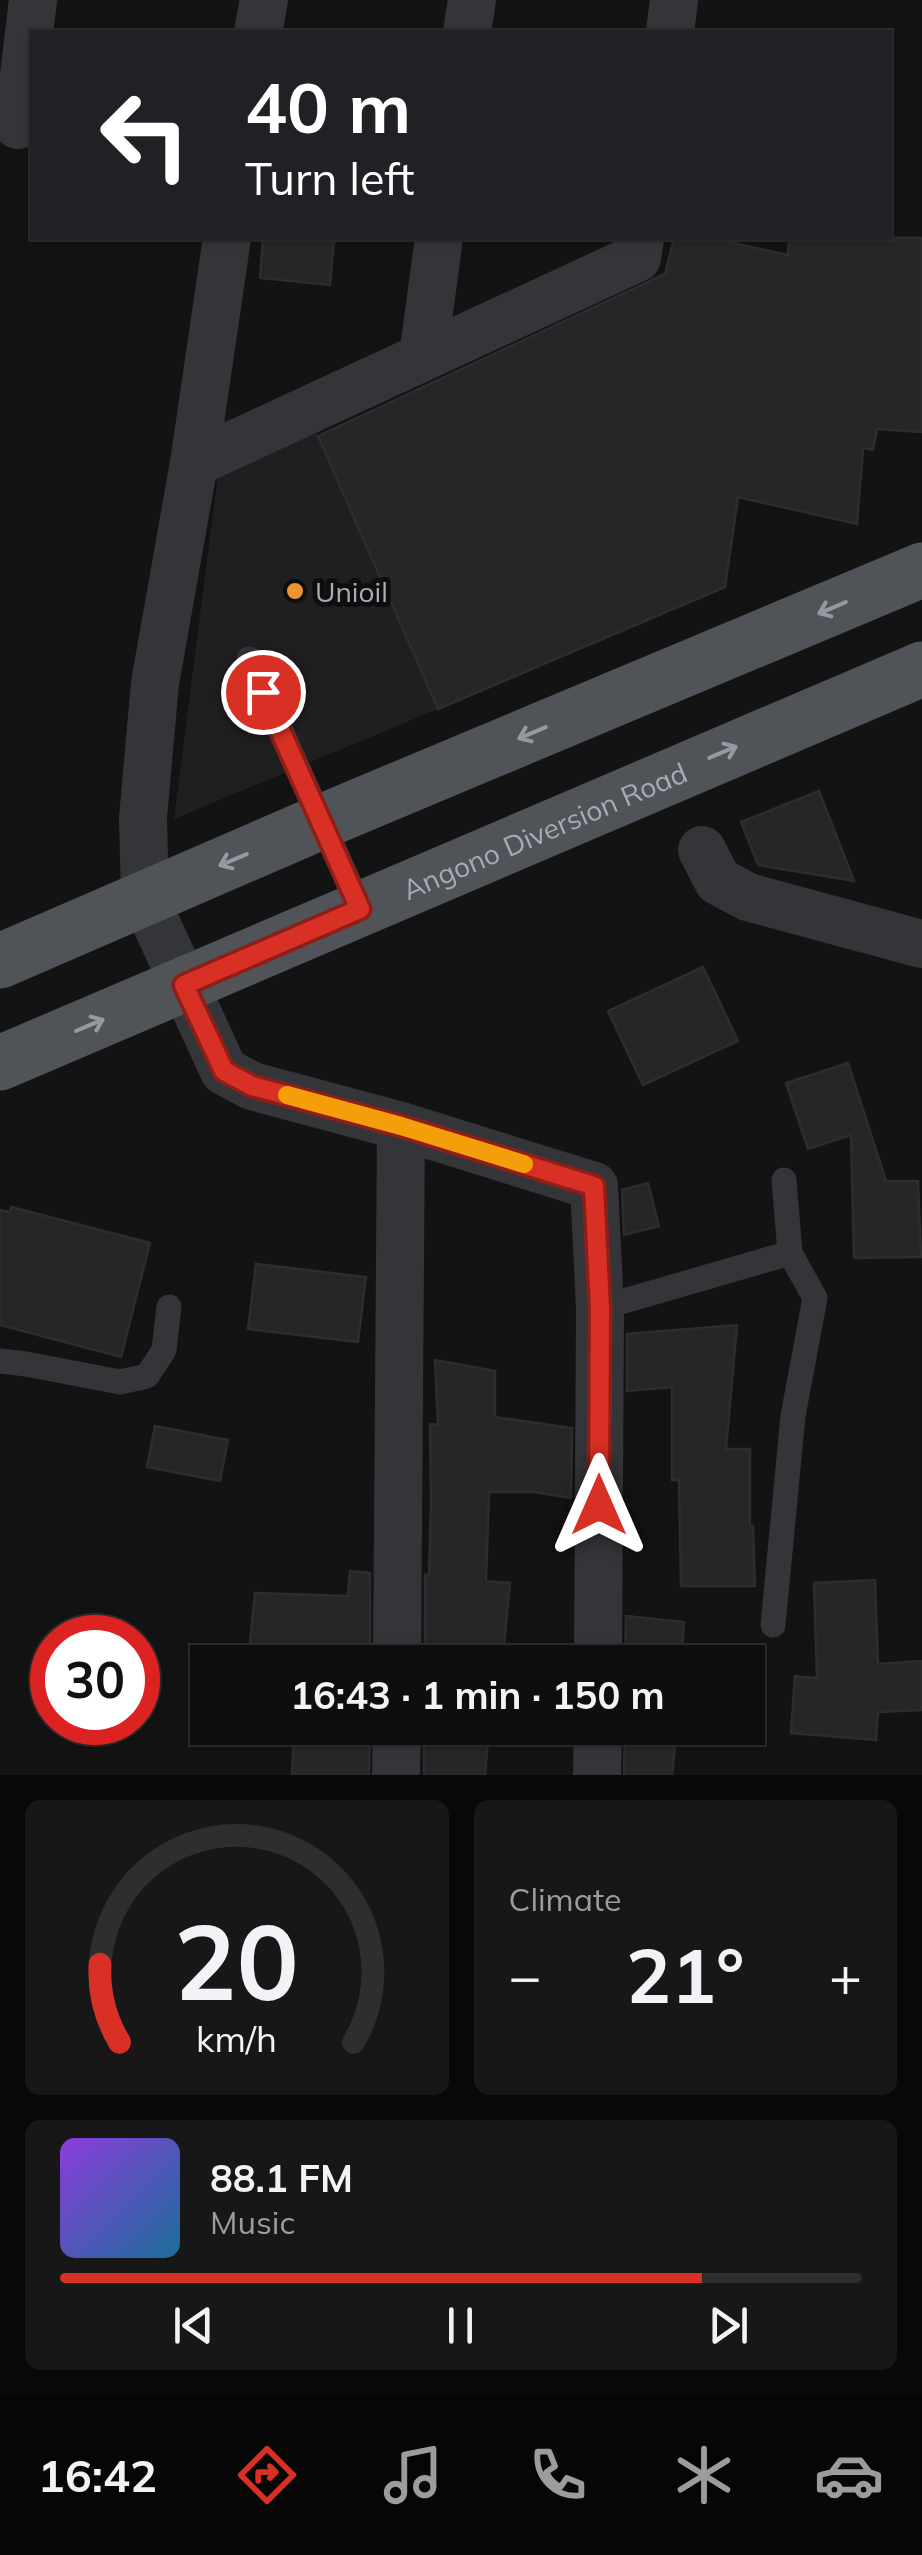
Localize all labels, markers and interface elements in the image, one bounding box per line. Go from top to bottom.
text: 40 m [245,63,411,151]
icon: left [80,70,210,200]
text: Turn left [245,150,414,206]
place label: Unioil [315,574,388,609]
marker: Unioil [284,580,306,602]
one-way arrow [817,600,848,618]
pin [221,650,306,735]
icon: arrive [236,665,291,720]
one-way arrow [517,725,548,743]
one-way arrow [707,742,738,760]
street label: Angono Diversion Road [397,754,692,907]
one-way arrow [218,852,249,870]
one-way arrow [74,1015,105,1033]
position arrow [547,1453,651,1557]
speed limit sign: 30 [30,1615,160,1745]
text: 16:43 · 1 min · 150 m [290,1671,665,1719]
text: Climate [509,1879,621,1919]
text: 20 [174,1895,299,2026]
text: 21° [626,1928,744,2022]
text: − [509,1941,542,2010]
text: + [829,1941,862,2010]
text: km/h [196,2016,277,2061]
text: 88.1 FM [210,2154,353,2202]
text: Music [210,2202,295,2242]
icon: previous [166,2298,221,2353]
icon: pause [433,2298,488,2353]
icon: next [701,2298,756,2353]
icon: directions [232,2440,302,2510]
icon: music [378,2440,448,2510]
icon: phone [523,2440,593,2510]
icon: climate [669,2440,739,2510]
icon: car [814,2440,884,2510]
text: 16:42 [38,2447,157,2503]

